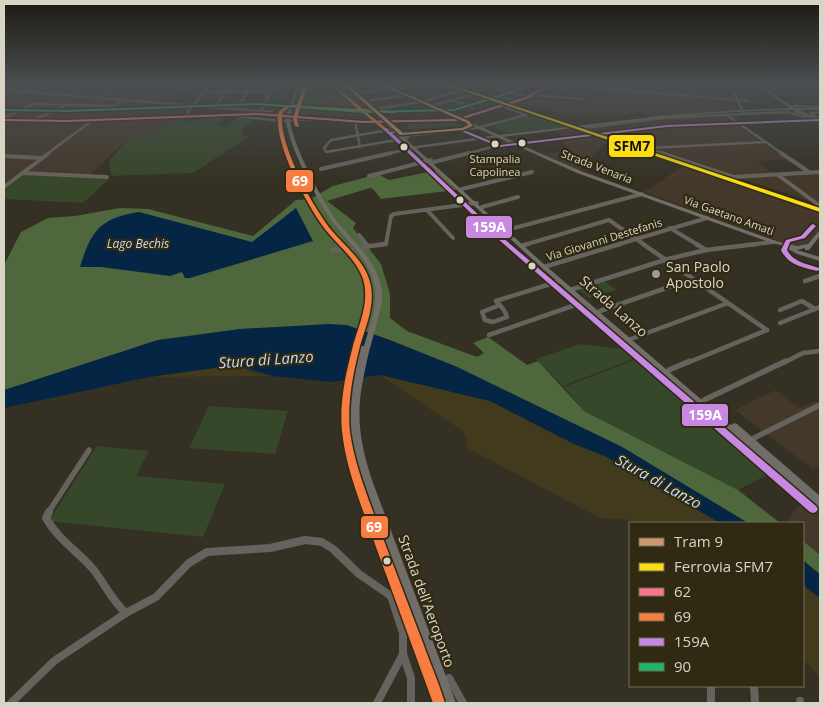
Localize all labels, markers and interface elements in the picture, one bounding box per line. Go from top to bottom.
line badge: SFM7 [608,134,655,158]
text: SFM7 [614,136,650,155]
unlabelled marker [517,138,527,148]
marker: Stampalia Capolinea [490,139,500,149]
unlabelled marker [399,142,409,152]
street label: Strada Venaria [559,146,635,186]
place label: Stampalia Capolinea [470,151,520,179]
line badge: 69 [285,169,314,193]
text: 69 [292,171,308,190]
street label: Via Gaetano Amati [682,192,776,238]
unlabelled marker [455,195,465,205]
street label: Via Giovanni Destefanis [544,214,664,264]
line badge: 159A [465,215,513,239]
text: 159A [472,217,506,236]
water label: Lago Bechis [107,235,169,252]
place label: San Paolo Apostolo [666,257,730,292]
unlabelled marker [527,261,537,271]
marker: San Paolo Apostolo [650,268,662,280]
street label: Strada Lanzo [576,271,652,341]
water label: Stura di Lanzo [218,346,314,372]
line badge: 159A [681,403,729,427]
text: 159A [688,405,722,424]
water label: Stura di Lanzo [613,449,705,513]
line badge: 69 [360,515,389,539]
text: 69 [366,517,382,536]
legend [629,522,804,687]
text: Tram 9 [674,531,723,551]
street label: Strada dell'Aeroporto [394,532,460,670]
unlabelled marker [382,556,392,566]
text: Ferrovia SFM7 [674,556,773,576]
text: 62 [674,581,691,601]
text: 69 [674,606,691,626]
text: 159A [674,631,710,651]
text: 90 [674,656,691,676]

